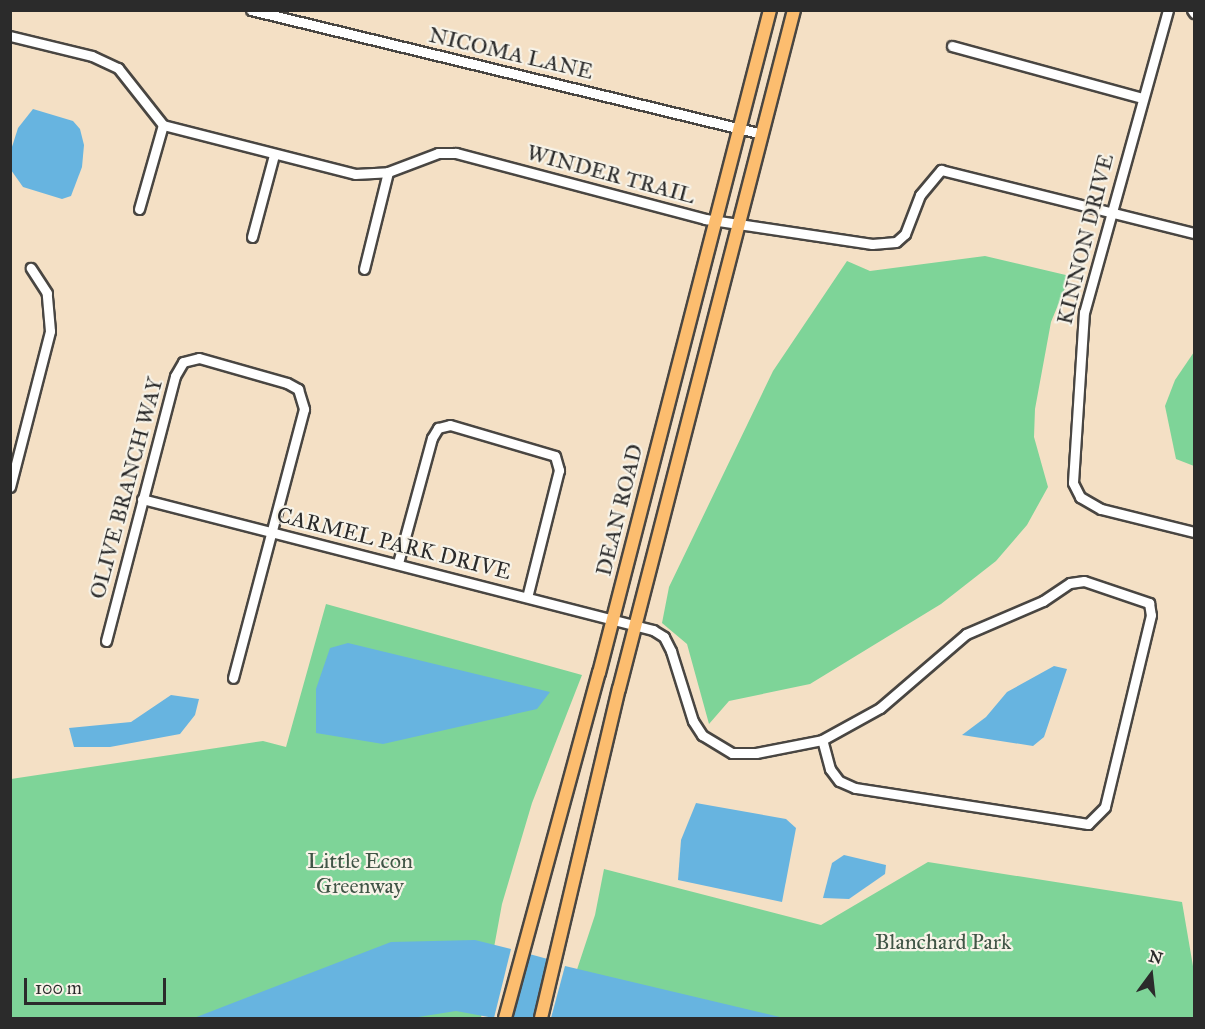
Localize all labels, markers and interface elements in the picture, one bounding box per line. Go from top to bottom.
street label: NICOMA LANE [426,21,596,85]
street label: WINDER TRAIL [524,139,698,209]
street label: KINNON DRIVE [1051,151,1119,327]
street label: OLIVE BRANCH WAY [84,374,168,602]
street label: DEAN ROAD [590,441,648,579]
street label: CARMEL PARK DRIVE [274,501,514,585]
park label: Little Econ Greenway [307,847,413,898]
park label: Blanchard Park [875,929,1011,955]
north arrow [1121,945,1181,1005]
text: N [1147,946,1165,968]
scale bar [27,966,170,1004]
text: 100 m [35,977,82,999]

